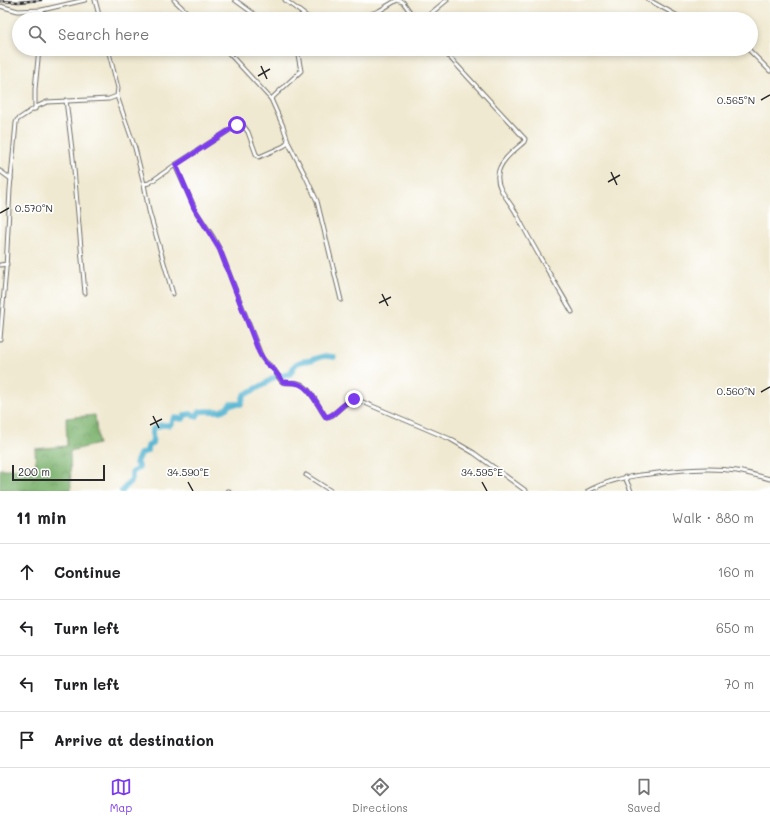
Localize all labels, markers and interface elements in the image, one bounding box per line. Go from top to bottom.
search box [12,12,758,56]
icon: search [26,23,48,45]
text: Search here [58,24,149,44]
text: 0.565°N [717,93,755,107]
route start [228,116,246,134]
text: 0.570°N [15,201,53,215]
text: 0.560°N [717,384,755,398]
route end [345,390,363,408]
scale bar [12,463,105,482]
text: 200 m [18,464,50,479]
text: 34.590°E [167,465,209,479]
text: 34.595°E [461,465,503,479]
text: 11 min [16,506,66,528]
text: Walk · 880 m [672,509,754,526]
icon: ahead [16,561,38,583]
text: Continue [54,562,121,582]
text: 160 m [718,563,754,580]
icon: left [16,617,38,639]
text: Turn left [54,618,119,638]
text: 650 m [716,619,754,636]
icon: left [16,673,38,695]
text: Turn left [54,674,119,694]
text: 70 m [724,675,754,692]
icon: arrive [16,729,38,751]
text: Arrive at destination [54,730,214,750]
tab: Map [110,776,132,815]
tab: Directions [352,776,408,815]
tab: Saved [627,776,660,815]

